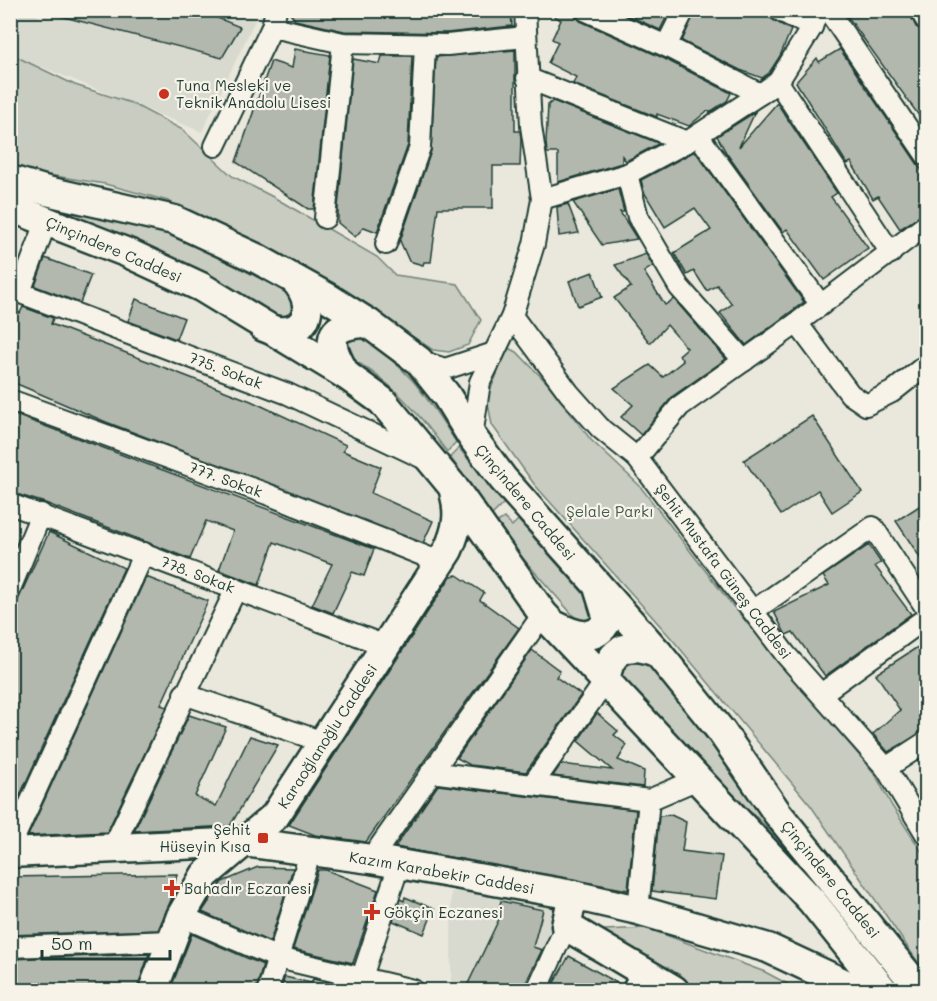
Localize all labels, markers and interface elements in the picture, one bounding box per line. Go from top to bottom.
place label: Tuna Mesleki ve Teknik Anadolu Lisesi [176,75,331,112]
marker: Tuna Mesleki ve Teknik Anadolu Lisesi [157,87,171,101]
street label: Çinçindere Caddesi [43,211,185,287]
street label: 775. Sokak [186,347,266,393]
street label: Çinçindere Caddesi [471,440,581,564]
street label: 777. Sokak [186,456,266,502]
street label: Şehit Mustafa Güneş Caddesi [651,479,797,663]
park label: Şelale Parkı [566,501,654,521]
street label: 778. Sokak [158,551,238,597]
street label: Karaoğlanoğlu Caddesi [273,660,381,812]
street label: Çinçindere Caddesi [777,816,885,942]
place label: Şehit Hüseyin Kısa [160,819,251,856]
marker: Şehit Hüseyin Kısa [256,831,270,845]
street label: Kazım Karabekir Caddesi [348,846,536,898]
place label: Bahadır Eczanesi [184,878,312,898]
marker: Bahadır Eczanesi [165,881,179,895]
place label: Gökçin Eczanesi [384,902,503,922]
marker: Gökçin Eczanesi [365,905,379,919]
scale bar [42,923,170,961]
text: 50 m [51,931,93,955]

